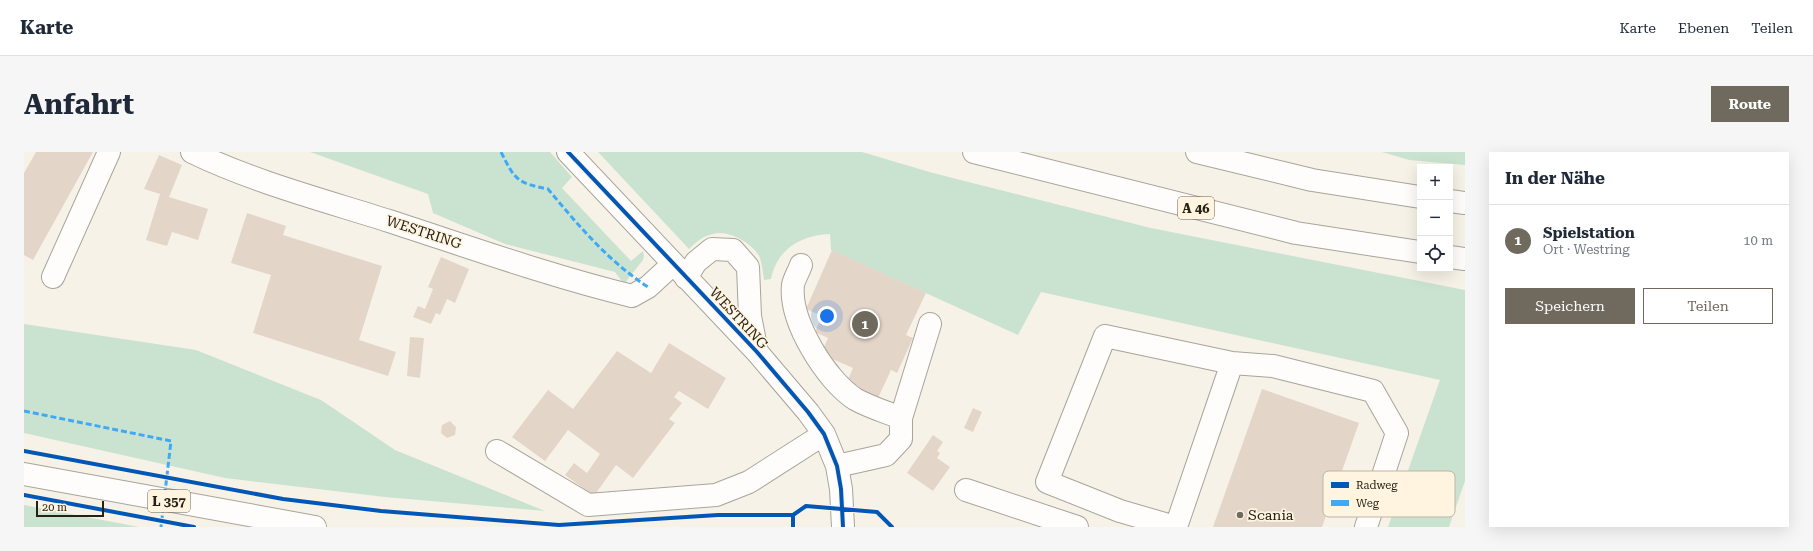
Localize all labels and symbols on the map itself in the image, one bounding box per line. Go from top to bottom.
road number: A 46 [1178,197,1214,219]
street label: WESTRING [384,212,464,252]
street label: WESTRING [707,284,772,352]
your location [817,306,837,326]
pin: 1 [852,309,878,339]
legend [1323,471,1455,517]
text: Radweg [1356,479,1398,492]
road number: L 357 [148,490,190,512]
text: Weg [1356,497,1380,510]
scale bar [36,499,104,518]
place label: Scania [1248,507,1294,523]
marker: Scania [1235,510,1245,520]

